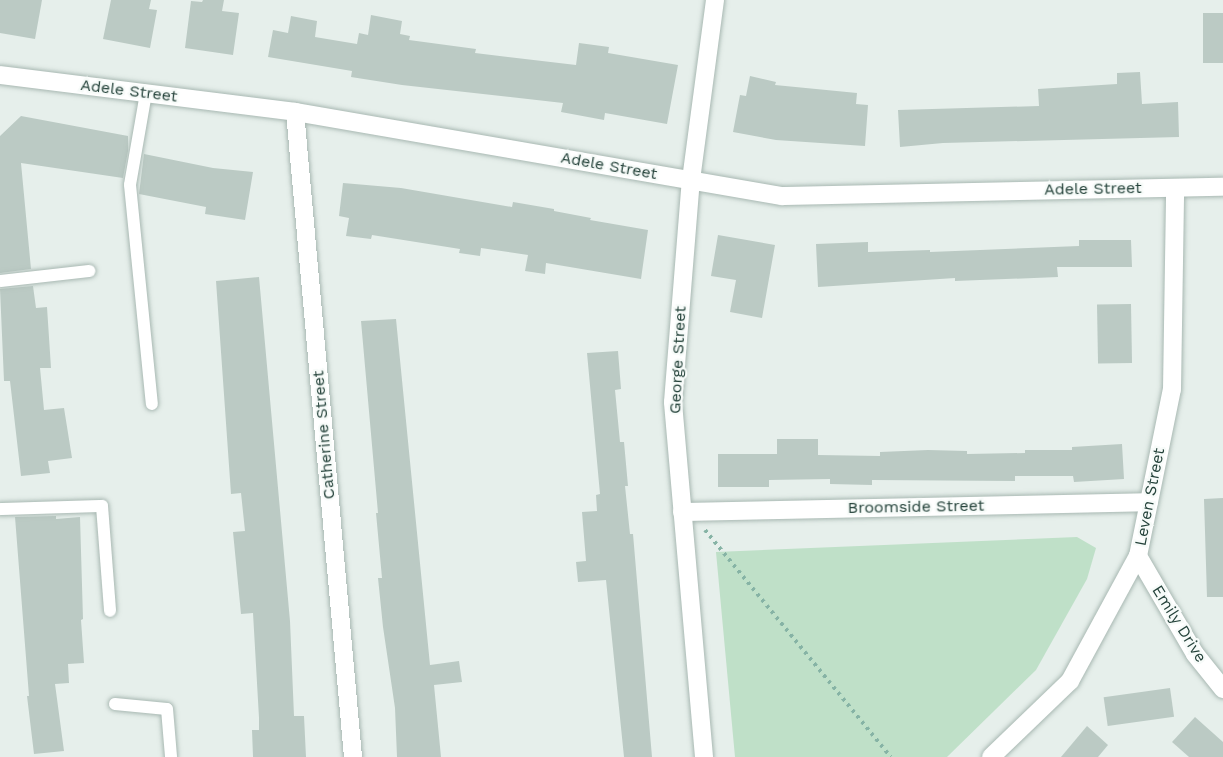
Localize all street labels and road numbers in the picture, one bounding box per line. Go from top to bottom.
street label: Adele Street [79,76,179,106]
street label: Adele Street [559,148,659,184]
street label: Adele Street [1044,179,1142,199]
street label: George Street [666,306,690,414]
street label: Catherine Street [309,370,339,500]
street label: Leven Street [1131,446,1169,548]
street label: Broomside Street [847,496,985,518]
street label: Emily Drive [1148,582,1210,666]

